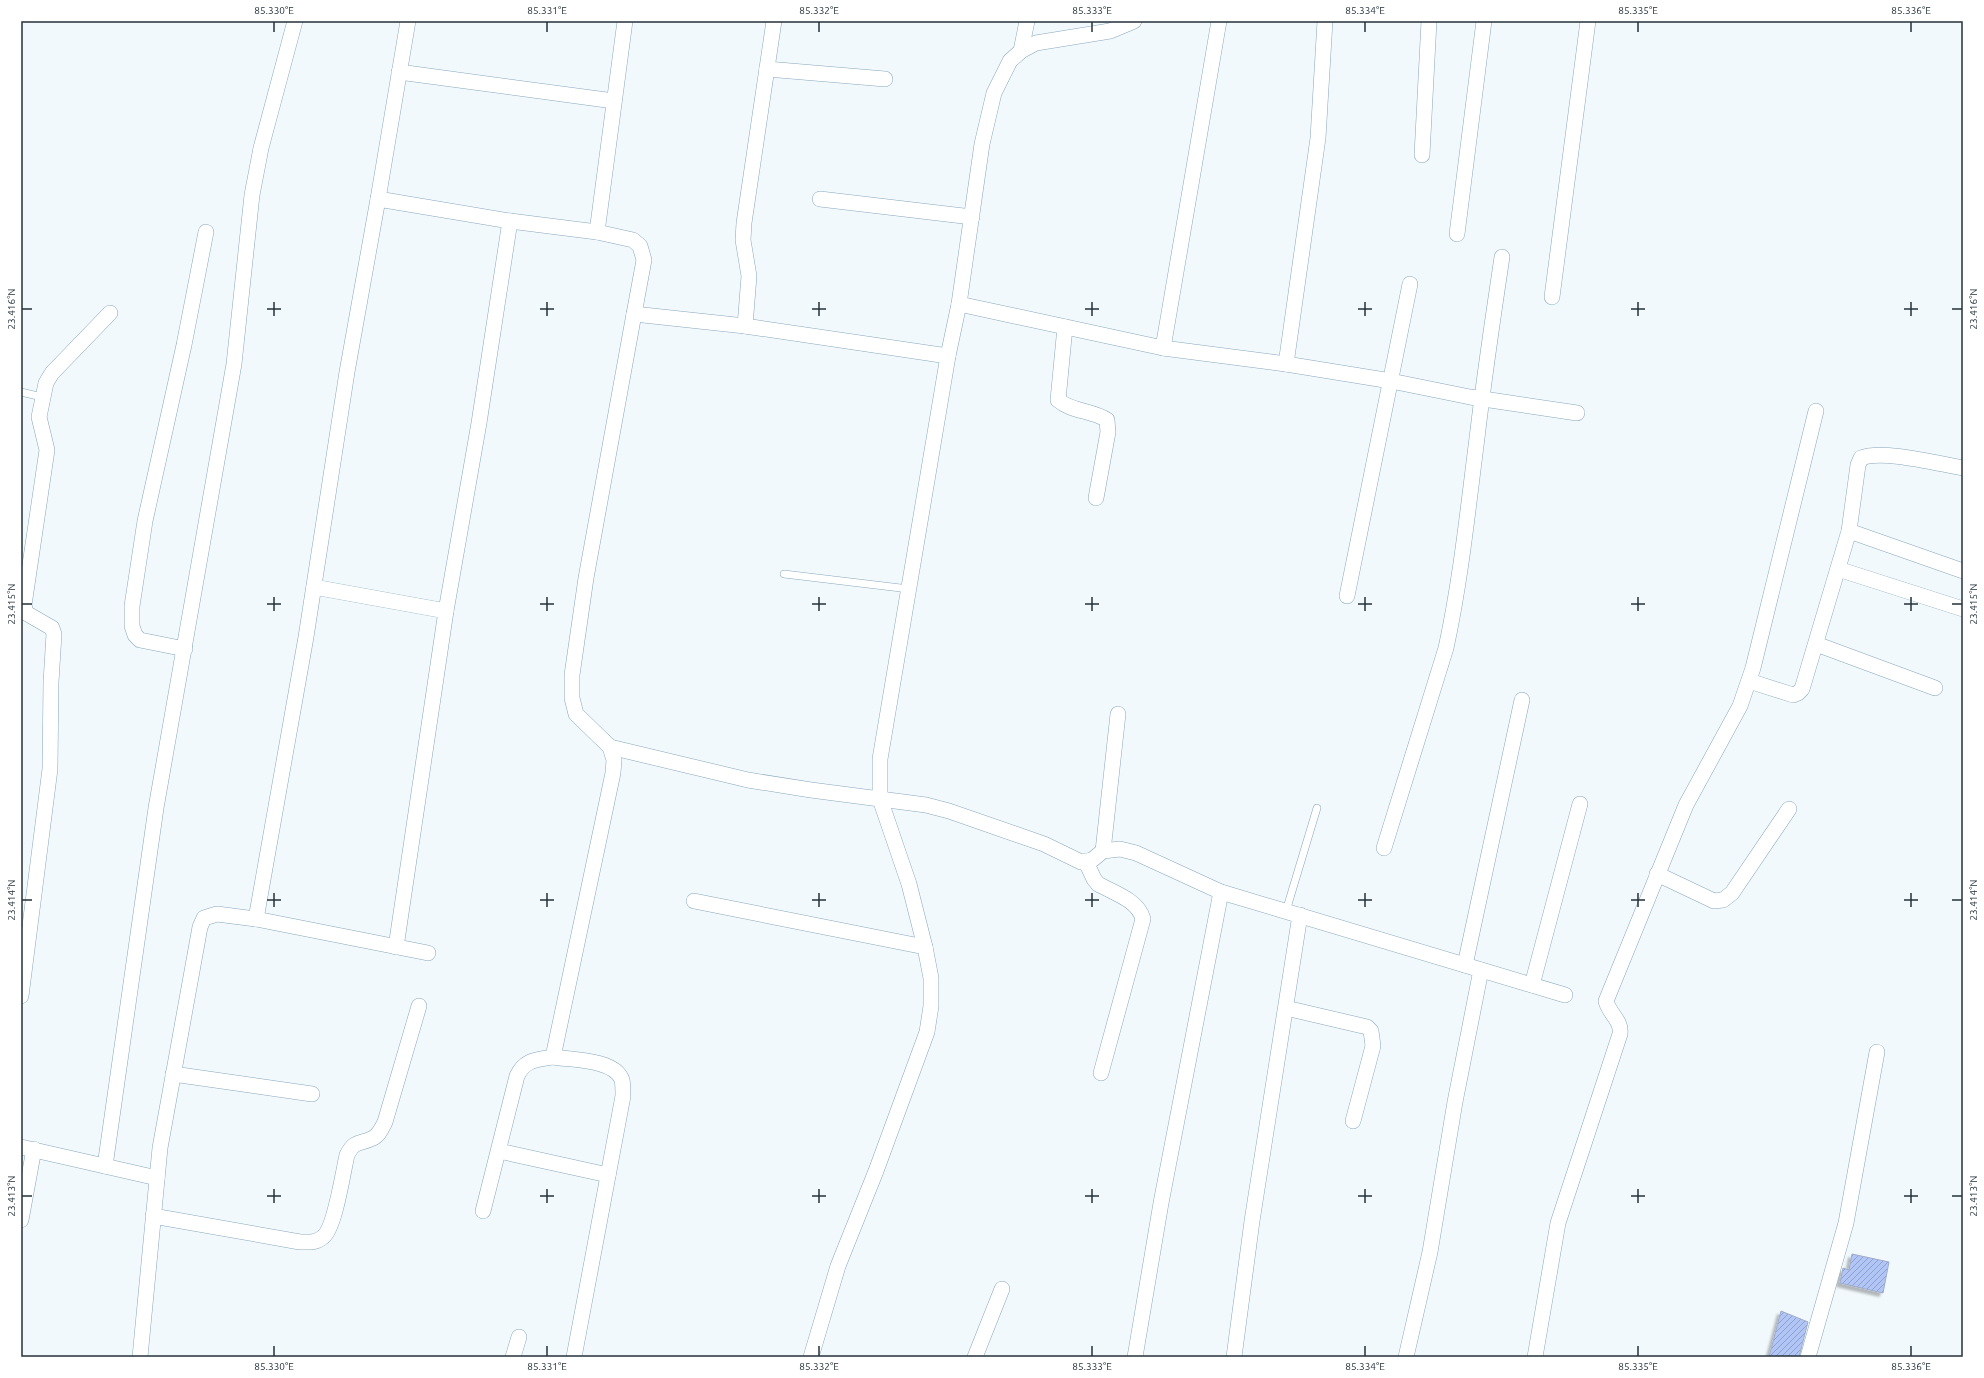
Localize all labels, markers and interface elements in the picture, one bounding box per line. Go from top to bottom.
text: 85.330°E [254,5,294,16]
text: 85.331°E [527,5,567,16]
text: 85.332°E [799,5,839,16]
text: 85.333°E [1072,5,1112,16]
text: 85.334°E [1345,5,1385,16]
text: 85.335°E [1618,5,1658,16]
text: 85.336°E [1891,5,1931,16]
text: 23.416°N [6,288,17,330]
text: 23.416°N [1968,288,1979,330]
text: 23.415°N [6,583,17,625]
text: 23.415°N [1968,583,1979,625]
text: 23.414°N [6,879,17,921]
text: 23.414°N [1968,879,1979,921]
text: 23.413°N [6,1175,17,1217]
text: 23.413°N [1968,1175,1979,1217]
text: 85.330°E [254,1361,294,1372]
text: 85.331°E [527,1361,567,1372]
text: 85.332°E [799,1361,839,1372]
text: 85.333°E [1072,1361,1112,1372]
text: 85.334°E [1345,1361,1385,1372]
text: 85.335°E [1618,1361,1658,1372]
text: 85.336°E [1891,1361,1931,1372]

